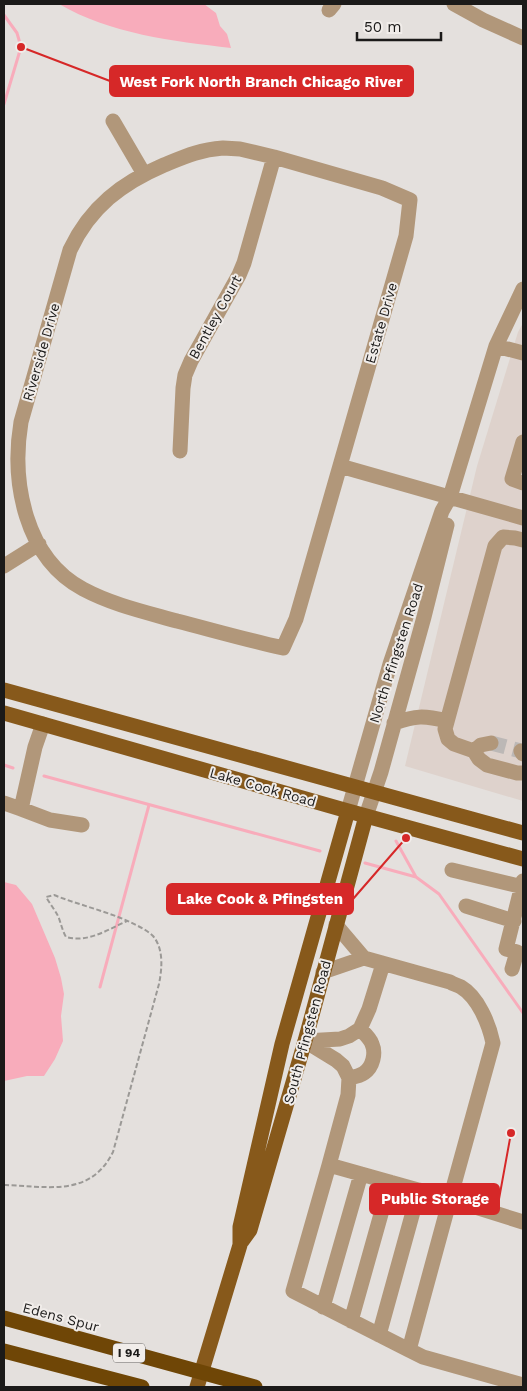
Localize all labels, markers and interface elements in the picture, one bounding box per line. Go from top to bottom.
scale bar [357,10,441,42]
text: 50 m [364,18,401,36]
callout: West Fork North Branch Chicago River [110,66,413,96]
text: West Fork North Branch Chicago River [119,73,403,91]
street label: Bentley Court [185,272,245,362]
street label: Estate Drive [362,281,400,365]
street label: Riverside Drive [19,301,63,403]
street label: North Pfingsten Road [366,581,426,725]
street label: Lake Cook Road [208,764,318,810]
callout: Lake Cook & Pfingsten [167,884,353,914]
text: Lake Cook & Pfingsten [177,890,343,908]
street label: South Pfingsten Road [280,958,334,1106]
callout: Public Storage [370,1184,499,1214]
text: Public Storage [381,1190,489,1208]
street label: Edens Spur [21,1299,101,1335]
road number: I 94 [113,1344,145,1362]

